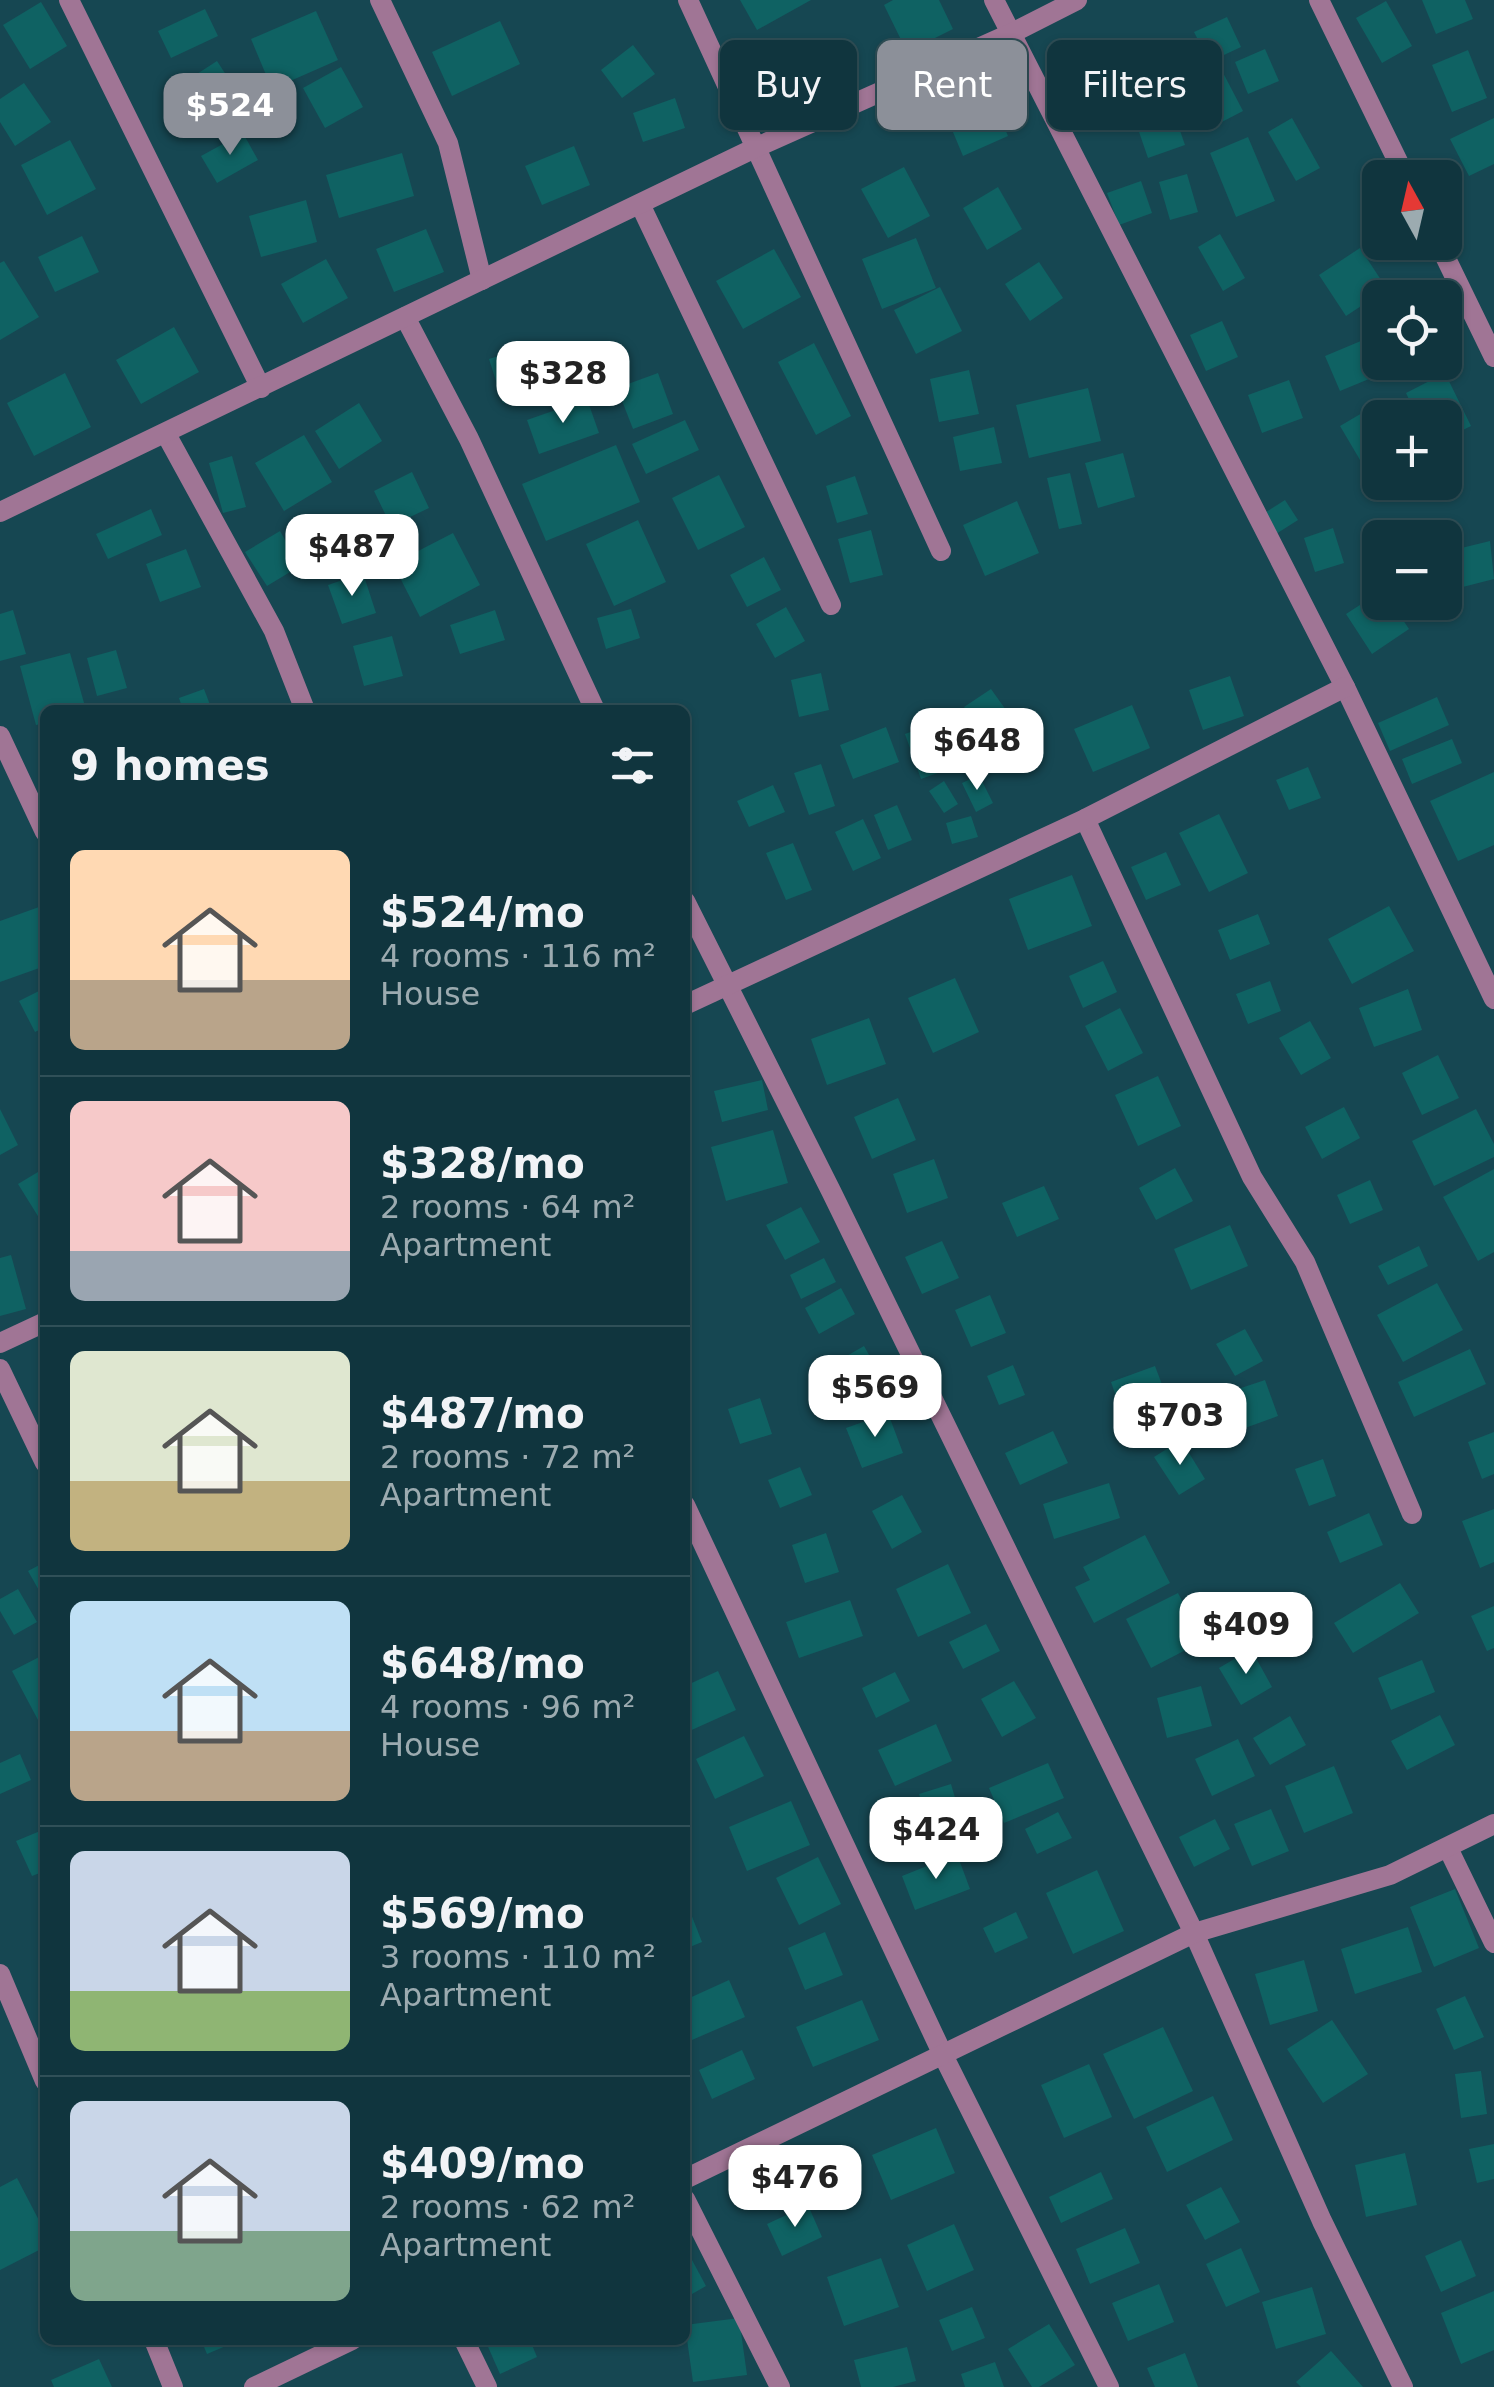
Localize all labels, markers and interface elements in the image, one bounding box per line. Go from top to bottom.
chip: Buy [720,40,857,130]
chip: Rent [877,40,1027,130]
chip: Filters [1047,40,1222,130]
pin: $524 [171,73,289,158]
text: $524 [185,86,275,124]
north arrow [1362,160,1462,260]
map controls [1362,160,1462,620]
button: locate [1362,280,1462,380]
pin: $328 [504,341,622,426]
text: $328 [518,354,608,392]
button: + [1362,400,1462,500]
pin: $487 [293,514,411,599]
button: − [1362,520,1462,620]
text: $487 [307,527,397,565]
pin: $648 [918,708,1036,793]
text: $648 [932,721,1022,759]
icon: filters [605,738,660,793]
text: 9 homes [70,741,270,790]
text: $524/mo [380,888,585,937]
icon: home [150,890,270,1010]
text: 4 rooms · 116 m² [380,937,656,975]
text: House [380,975,480,1013]
text: $328/mo [380,1139,585,1188]
icon: home [150,1141,270,1261]
text: 2 rooms · 64 m² [380,1188,635,1226]
text: Apartment [380,1226,551,1264]
pin: $569 [816,1355,934,1440]
text: $569 [830,1368,920,1406]
pin: $703 [1121,1383,1239,1468]
text: $487/mo [380,1389,585,1438]
icon: home [150,1391,270,1511]
text: $703 [1135,1396,1225,1434]
text: 2 rooms · 72 m² [380,1438,635,1476]
text: Apartment [380,1476,551,1514]
pin: $409 [1187,1592,1305,1677]
text: $409 [1201,1605,1291,1643]
text: $648/mo [380,1639,585,1688]
icon: home [150,1641,270,1761]
text: 4 rooms · 96 m² [380,1688,635,1726]
text: House [380,1726,480,1764]
pin: $424 [877,1797,995,1882]
text: $424 [891,1810,981,1848]
text: $569/mo [380,1889,585,1938]
icon: home [150,1891,270,2011]
text: 3 rooms · 110 m² [380,1938,656,1976]
text: Apartment [380,1976,551,2014]
text: $409/mo [380,2139,585,2188]
icon: home [150,2141,270,2261]
pin: $476 [736,2145,854,2230]
text: $476 [750,2158,840,2196]
text: 2 rooms · 62 m² [380,2188,635,2226]
text: Apartment [380,2226,551,2264]

